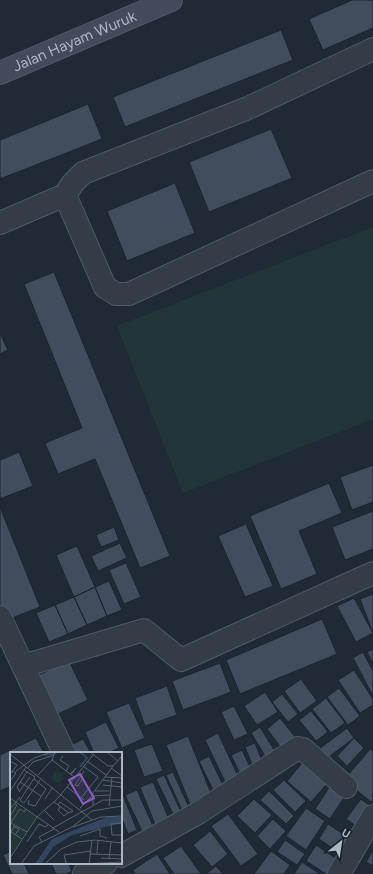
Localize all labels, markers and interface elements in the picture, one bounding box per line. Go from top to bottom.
street label: Jalan Hayam Wuruk [10,7,140,76]
inset map [10,752,122,864]
north arrow [321,822,361,862]
text: U [339,826,353,841]

